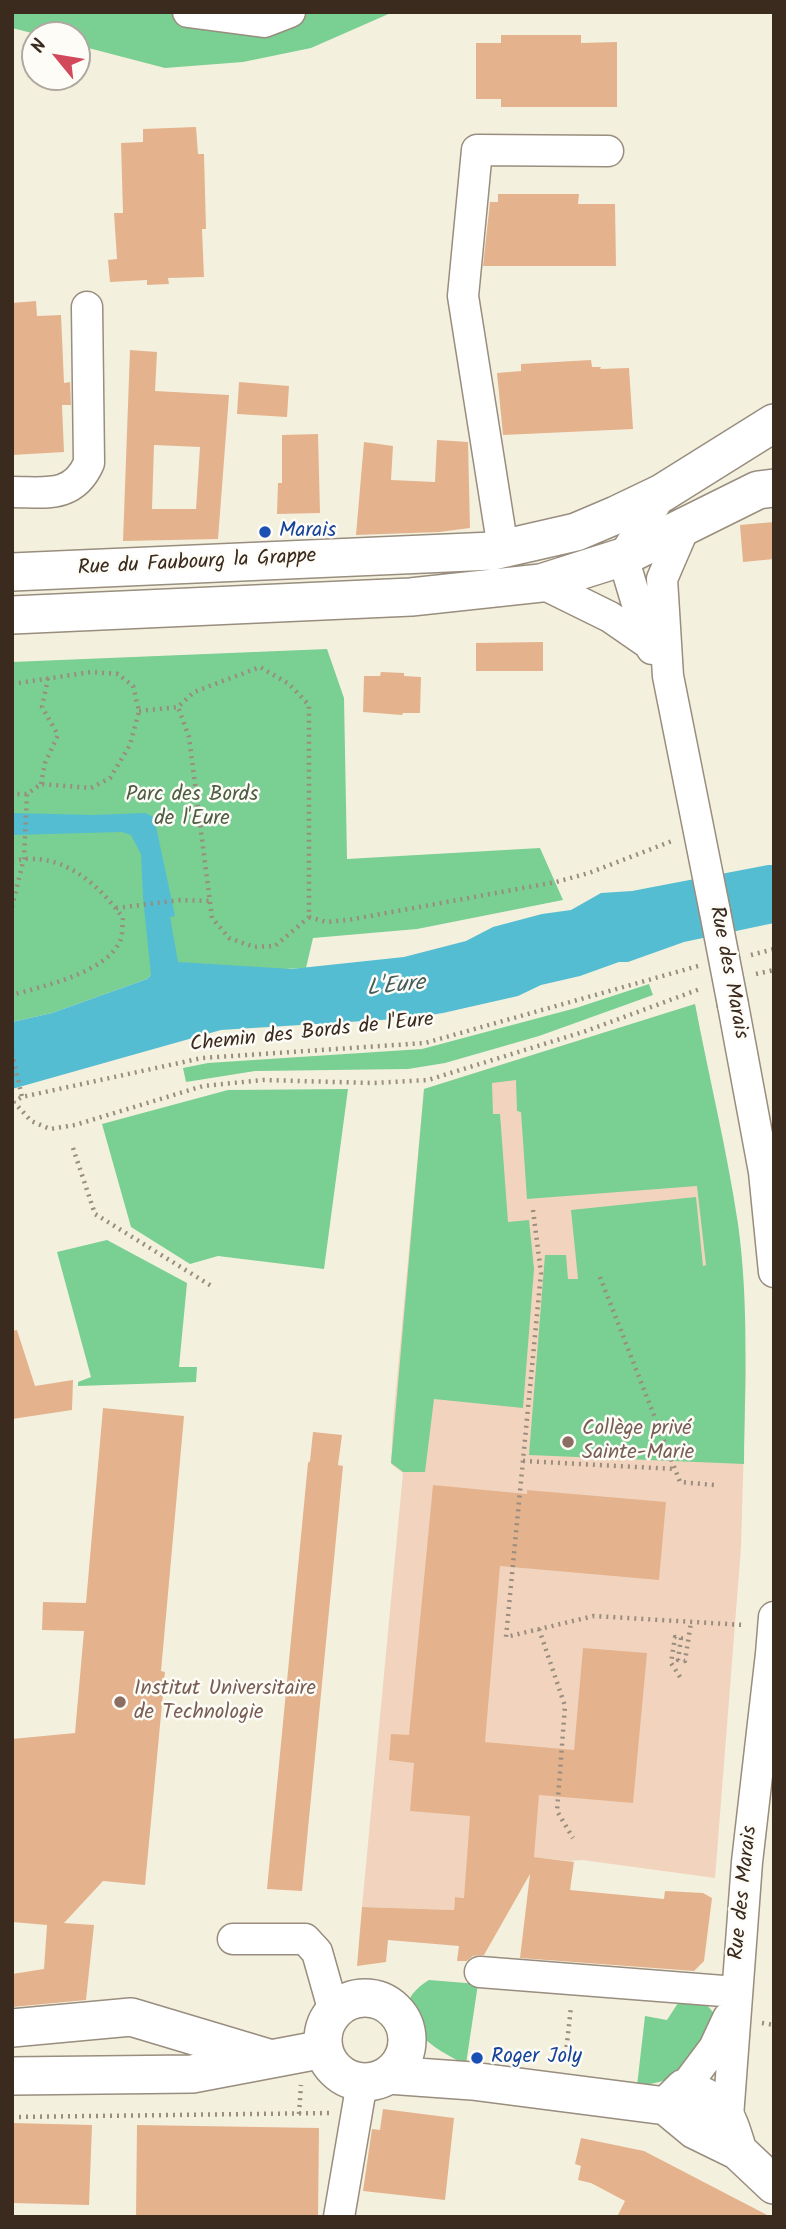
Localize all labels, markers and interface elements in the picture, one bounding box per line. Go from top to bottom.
north arrow [21,21,91,91]
text: N [24,34,56,59]
place label: Marais [279,519,336,545]
marker: Marais [257,524,273,540]
street label: Rue du Faubourg la Grappe [77,545,317,583]
park label: Parc des Bords de l'Eure [126,783,258,833]
street label: Rue des Marais [702,904,752,1042]
water label: L'Eure [366,971,426,1005]
street label: Chemin des Bords de l'Eure [189,1009,435,1059]
place label: Collège privé Sainte-Marie [582,1417,694,1467]
marker: Collège privé Sainte-Marie [560,1434,576,1450]
place label: Institut Universitaire de Technologie [134,1677,316,1727]
marker: Institut Universitaire de Technologie [112,1694,128,1710]
street label: Rue des Marais [725,1825,765,1961]
place label: Roger Joly [491,2045,582,2071]
marker: Roger Joly [469,2050,485,2066]

